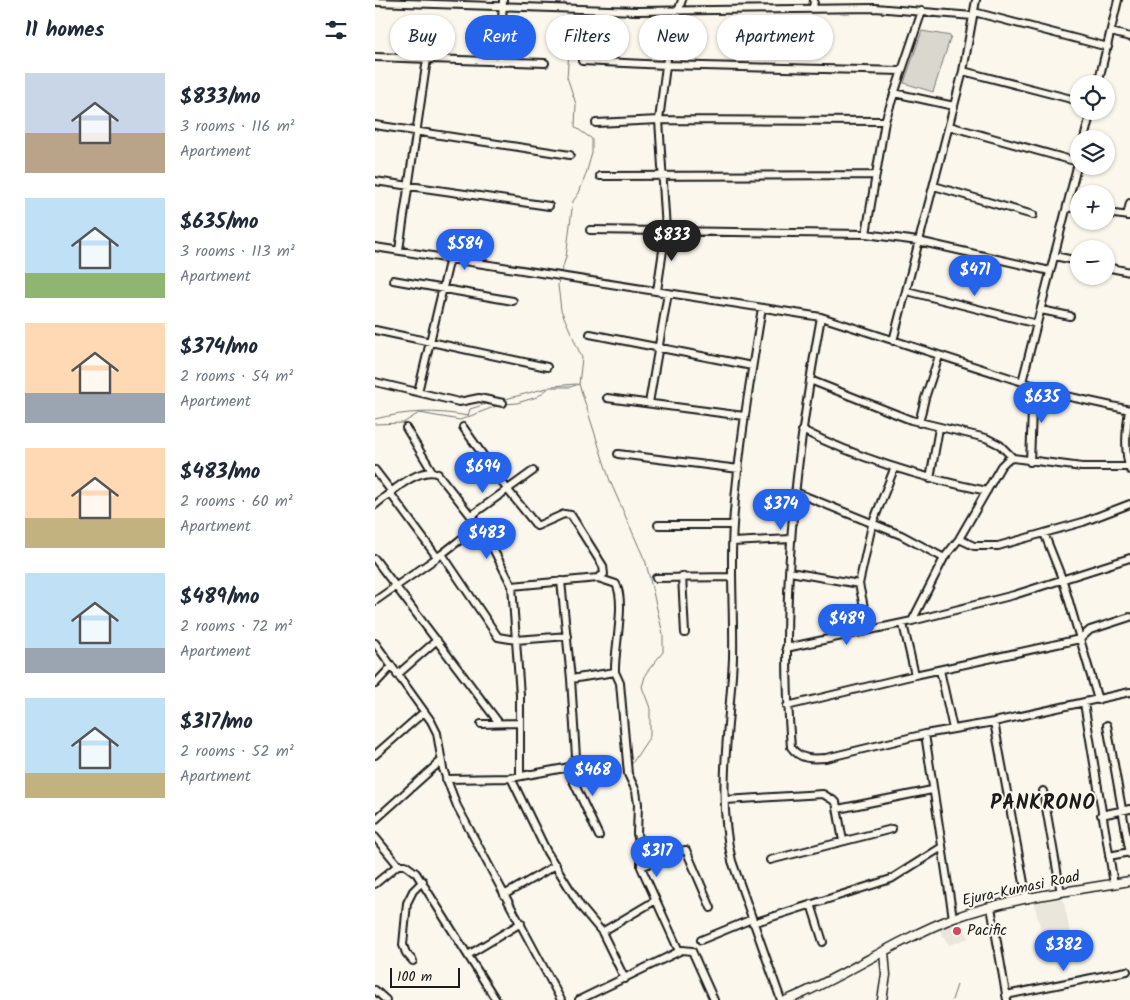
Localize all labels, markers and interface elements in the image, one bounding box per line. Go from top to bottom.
text: 11 homes [25,14,104,47]
chip: Buy [390,15,455,60]
chip: Rent [465,15,536,60]
chip: Filters [546,15,629,60]
chip: New [639,15,707,60]
chip: Apartment [717,15,833,60]
icon: filters [322,16,350,44]
map controls [1070,75,1115,285]
button: locate [1070,75,1115,120]
text: $833/mo [180,81,261,114]
icon: home [65,93,125,153]
text: 3 rooms · 116 m² [180,114,295,139]
button: layers [1070,130,1115,175]
text: Apartment [180,139,251,164]
button: + [1070,185,1115,230]
text: $635/mo [180,206,259,239]
icon: home [65,218,125,278]
pin: $833 [642,220,702,262]
text: $833 [654,223,690,248]
pin: $584 [435,228,495,271]
text: $584 [447,232,483,257]
text: 3 rooms · 113 m² [180,239,295,264]
button: − [1070,240,1115,285]
pin: $471 [945,254,1005,297]
text: $471 [960,258,990,283]
text: Apartment [180,264,251,289]
text: $374/mo [180,331,258,364]
icon: home [65,343,125,403]
text: 2 rooms · 54 m² [180,364,293,389]
pin: $635 [1012,382,1072,424]
text: $635 [1025,385,1060,410]
text: Apartment [180,389,251,414]
pin: $694 [453,452,513,494]
text: $694 [466,455,500,480]
text: $483/mo [180,456,260,489]
icon: home [65,468,125,528]
pin: $374 [751,488,811,531]
text: 2 rooms · 60 m² [180,489,293,514]
text: $374 [764,492,798,517]
text: Apartment [180,514,251,539]
pin: $483 [457,518,517,560]
text: $483 [469,521,505,546]
text: $489/mo [180,581,260,614]
icon: home [65,593,125,653]
pin: $489 [817,604,877,646]
text: $489 [829,607,865,632]
text: 2 rooms · 72 m² [180,614,292,639]
text: Apartment [180,639,251,664]
text: $317/mo [180,706,253,739]
icon: home [65,718,125,778]
text: 2 rooms · 52 m² [180,739,294,764]
pin: $468 [563,754,623,797]
text: $468 [575,758,611,783]
text: Apartment [180,764,251,789]
district label: PANKRONO [990,788,1096,820]
pin: $317 [627,836,687,878]
text: $317 [642,839,672,864]
street label: Ejura-Kumasi Road [960,865,1083,913]
place label: Pacific [967,919,1007,943]
marker: Pacific [951,925,963,937]
pin: $382 [1034,930,1094,972]
text: $382 [1046,933,1083,958]
scale bar [390,965,460,988]
text: 100 m [397,966,432,988]

